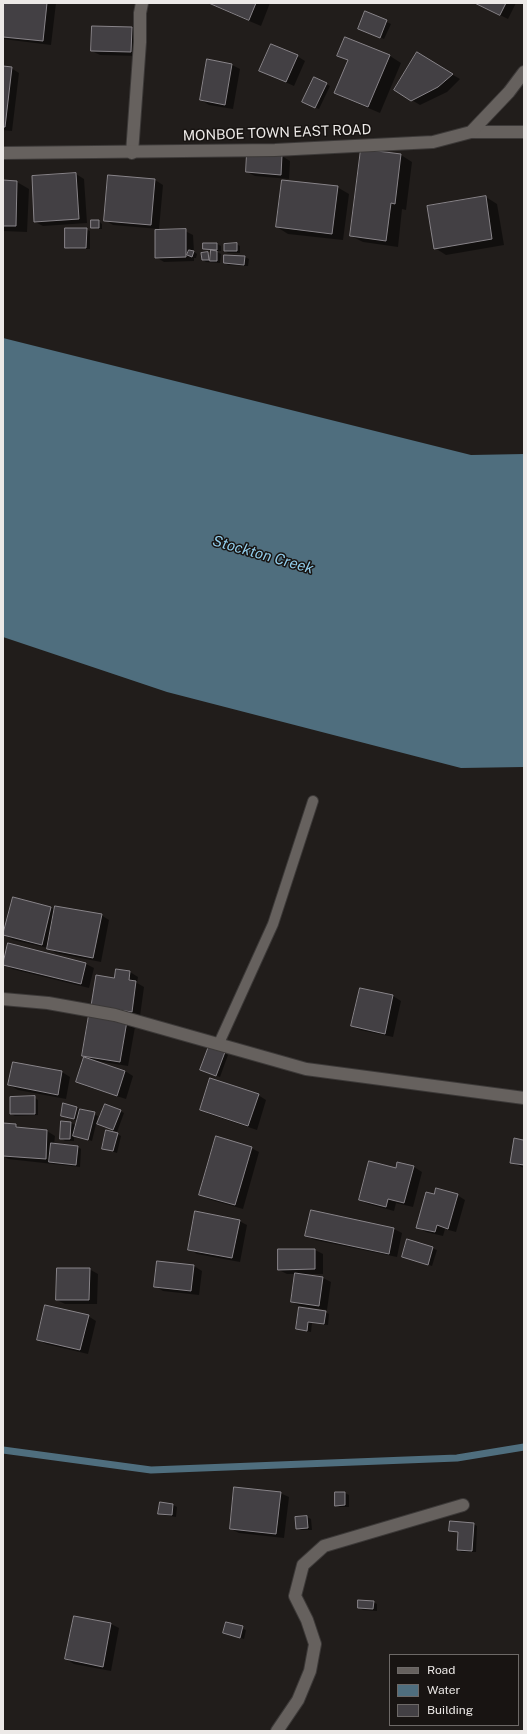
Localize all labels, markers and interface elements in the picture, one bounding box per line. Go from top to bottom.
street label: MONBOE TOWN EAST ROAD [183,121,371,145]
water label: Stockton Creek [210,532,316,578]
legend [389,1654,519,1726]
text: Road [427,1663,455,1677]
text: Water [427,1683,460,1697]
text: Building [427,1703,473,1717]

